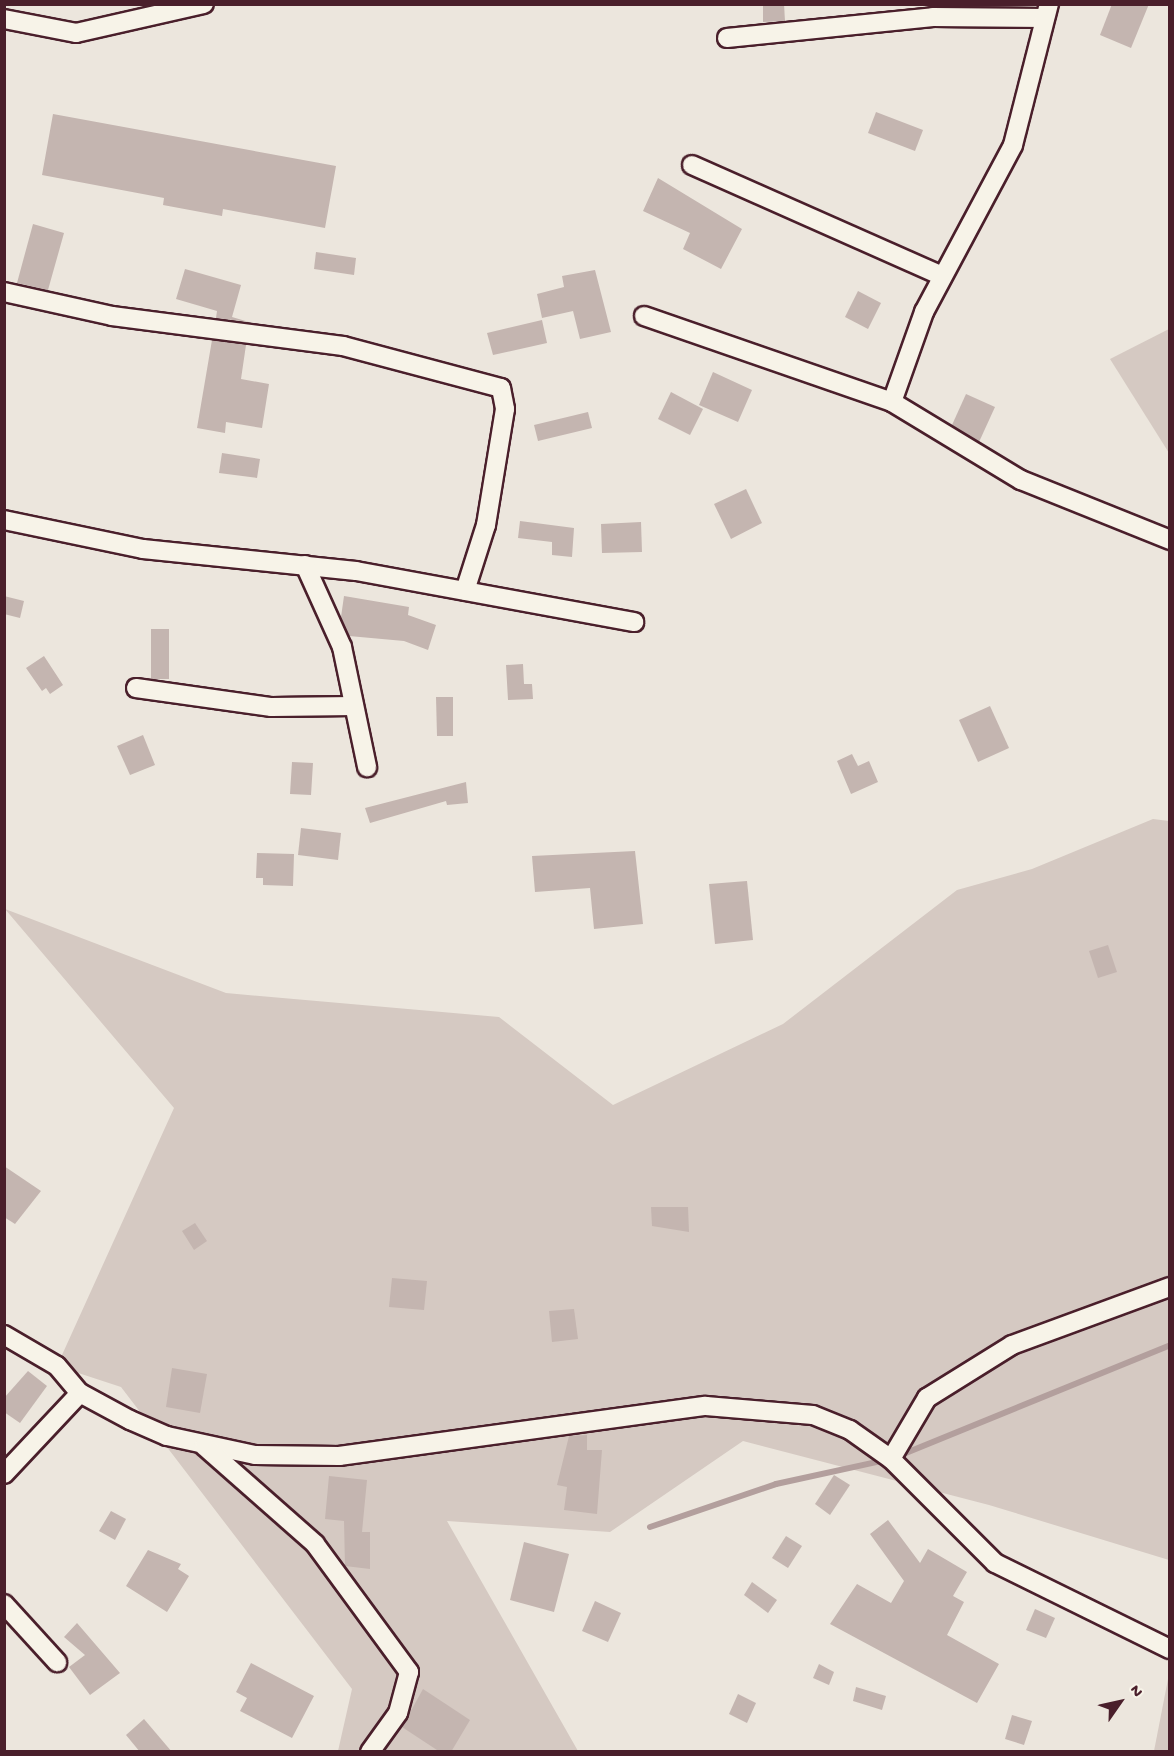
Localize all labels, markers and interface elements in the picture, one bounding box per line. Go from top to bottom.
north arrow [1090,1672,1150,1732]
text: N [1125,1682,1146,1701]

